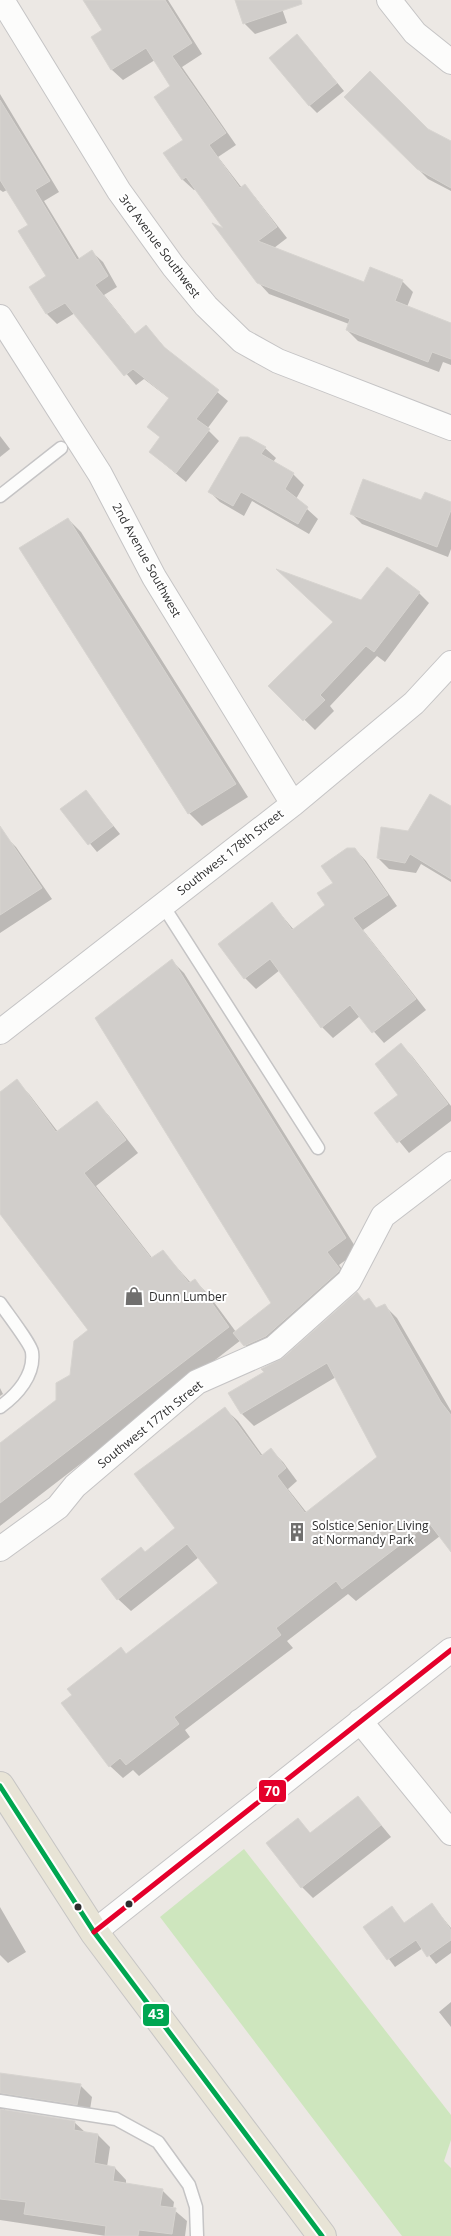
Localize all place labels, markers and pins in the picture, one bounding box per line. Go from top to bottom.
shop icon: Dunn Lumber [123,1285,145,1307]
place label: Dunn Lumber [149,1288,227,1305]
place label: Solstice Senior Living at Normandy Park [312,1517,429,1548]
building icon: Solstice Senior Living at Normandy Park [286,1521,308,1543]
unlabelled marker [124,1899,134,1909]
unlabelled marker [73,1902,83,1912]

